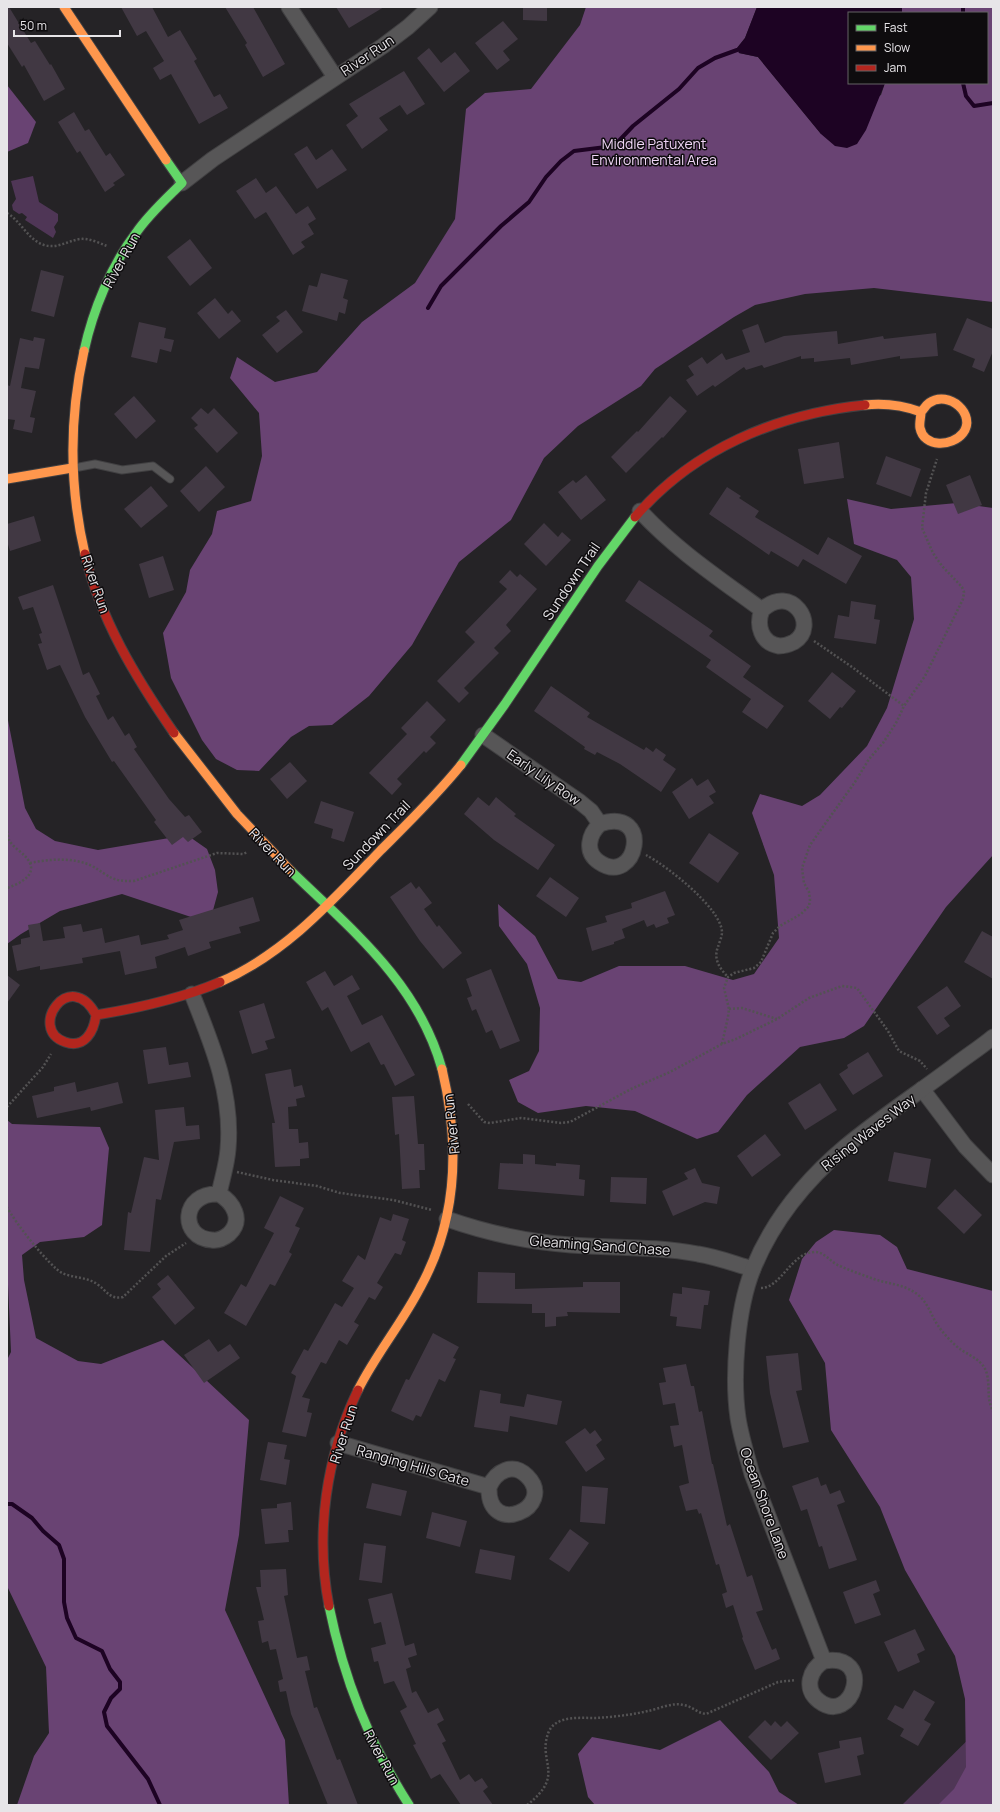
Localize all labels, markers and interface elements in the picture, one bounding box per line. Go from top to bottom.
scale bar [14,12,120,38]
legend [848,12,988,84]
text: 50 m [20,17,47,34]
text: Fast [884,19,908,36]
street label: River Run [337,30,397,80]
text: Slow [884,39,910,56]
text: Jam [884,59,906,76]
park label: Middle Patuxent Environmental Area [591,134,717,169]
street label: River Run [98,229,144,291]
street label: Sundown Trail [538,538,604,624]
street label: River Run [77,552,115,616]
street label: Early Lily Row [503,745,585,810]
street label: Sundown Trail [338,796,414,874]
street label: River Run [245,824,301,880]
street label: Rising Waves Way [817,1089,919,1175]
street label: River Run [438,1093,464,1155]
street label: Gleaming Sand Chase [529,1231,671,1259]
street label: River Run [325,1402,361,1466]
street label: Ranging Hills Gate [354,1440,472,1490]
street label: Ocean Shore Lane [736,1445,794,1561]
street label: River Run [359,1726,405,1788]

